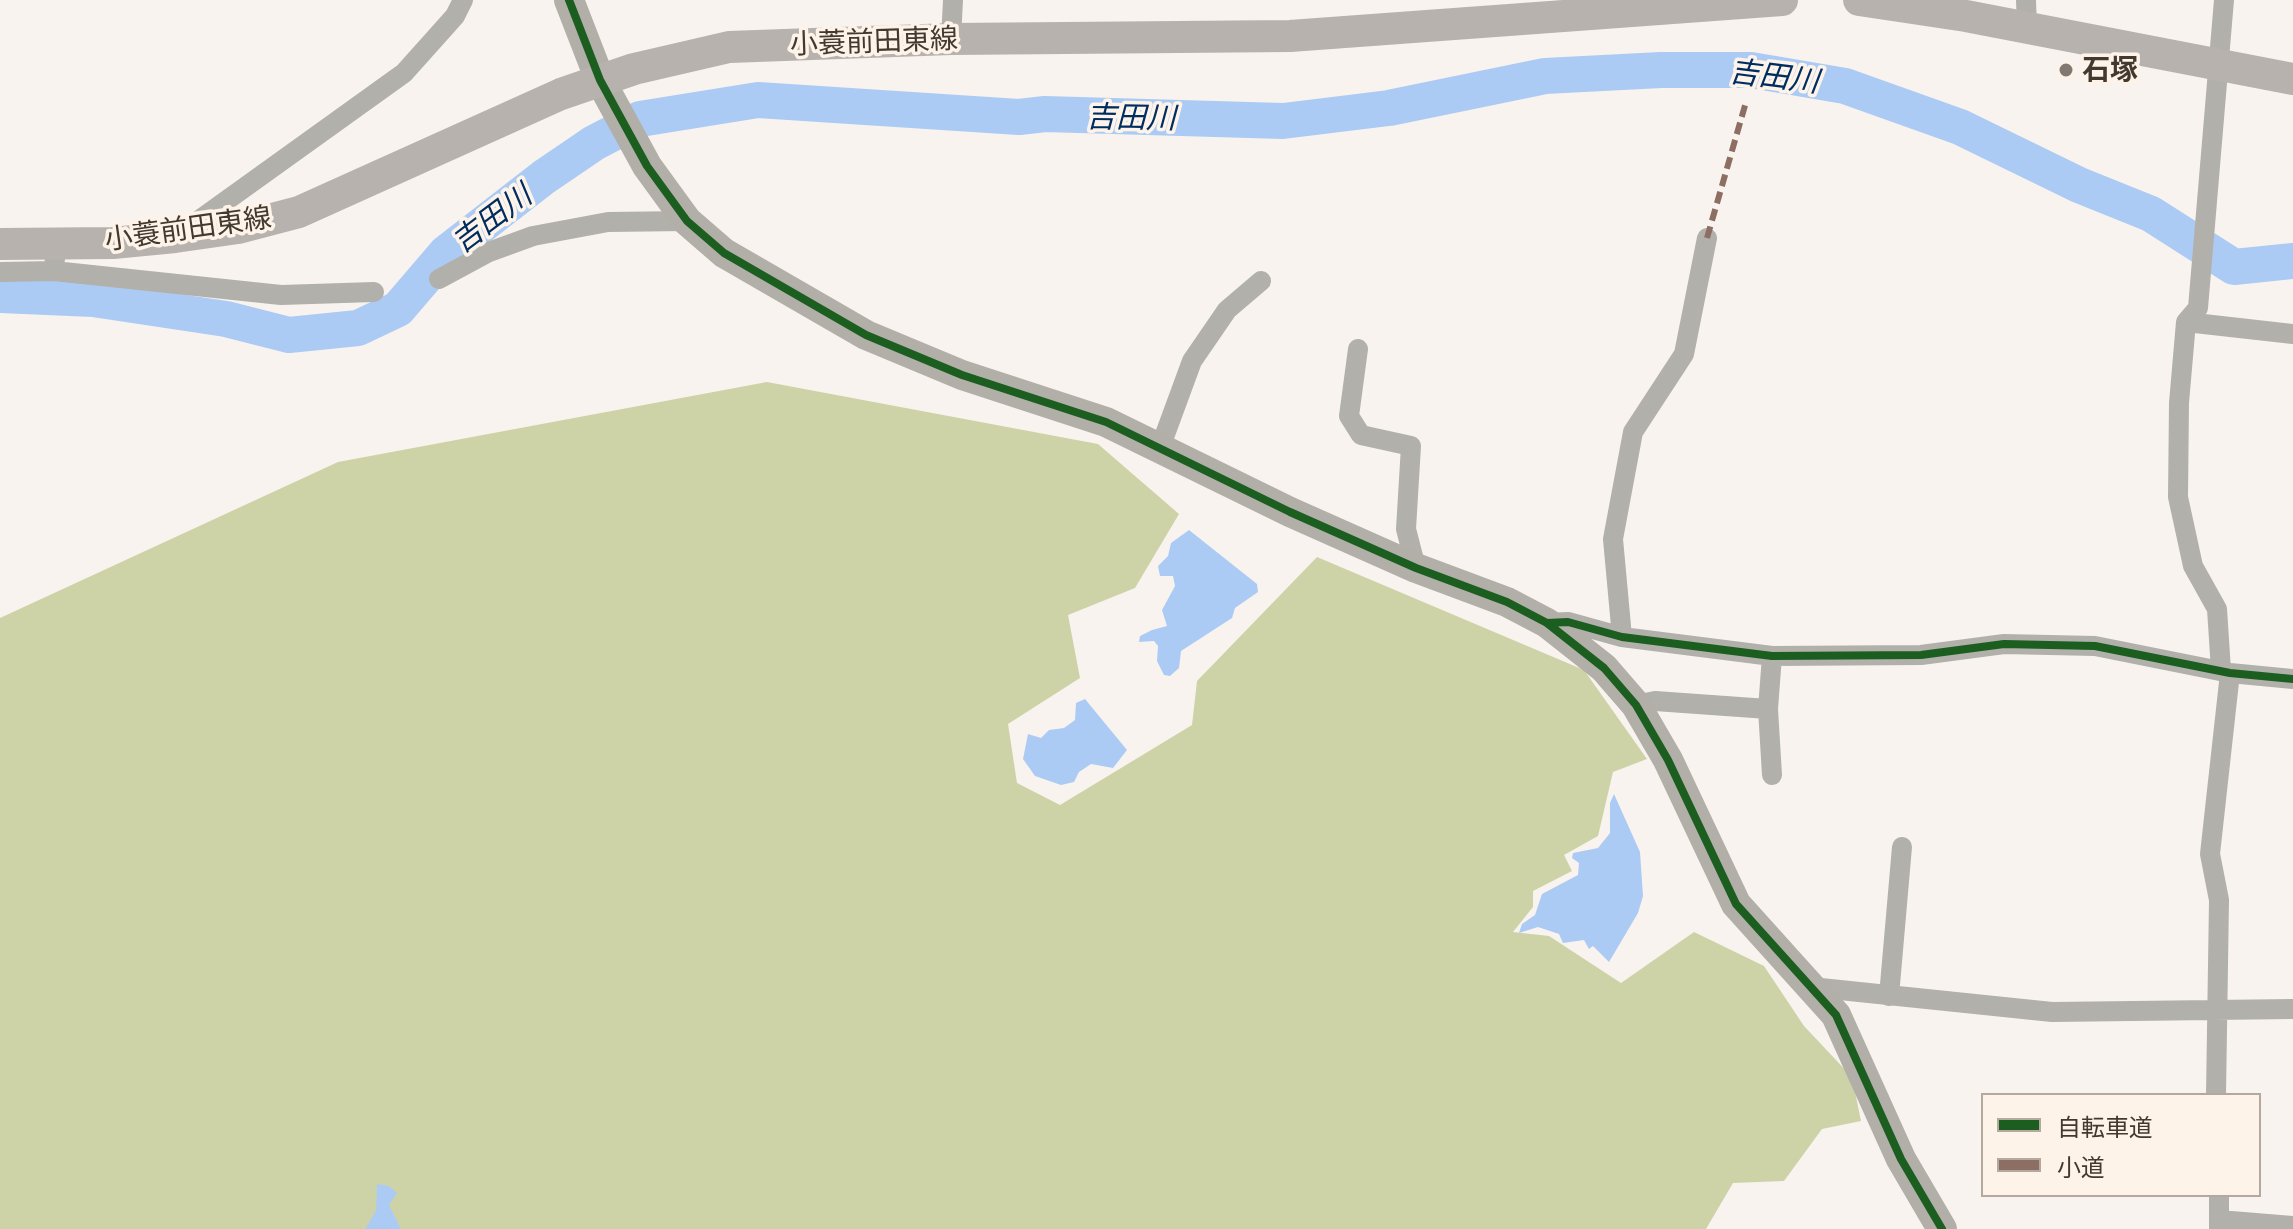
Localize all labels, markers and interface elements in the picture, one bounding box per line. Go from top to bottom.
street label: 小蓑前田東線 [789,22,959,62]
place label: 石塚 [2082,53,2138,87]
water label: 吉田川 [1727,54,1821,100]
marker: 石塚 [2057,61,2075,79]
water label: 吉田川 [1086,99,1176,137]
water label: 吉田川 [445,178,539,260]
street label: 小蓑前田東線 [102,201,274,257]
legend [1981,1093,2261,1197]
text: 自転車道 [2057,1114,2153,1141]
text: 小道 [2057,1154,2105,1181]

